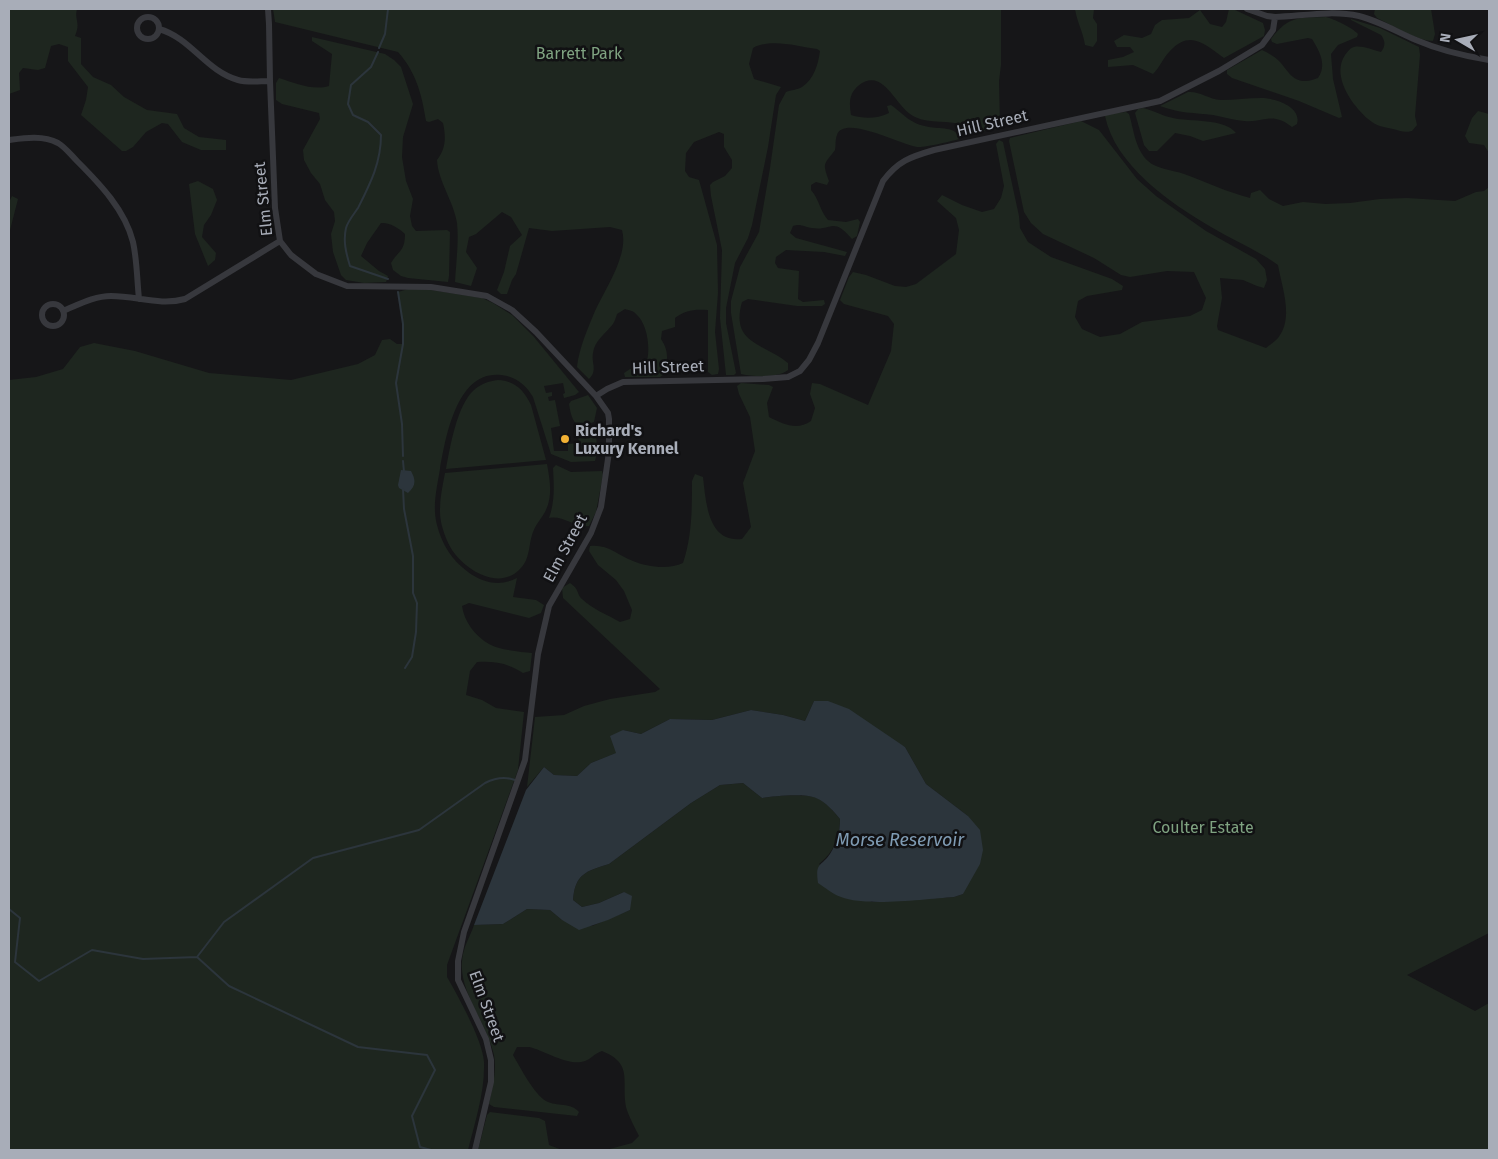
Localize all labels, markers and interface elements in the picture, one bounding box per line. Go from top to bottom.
north arrow [1433,15,1483,65]
text: N [1437,32,1455,44]
park label: Barrett Park [536,44,623,63]
street label: Hill Street [955,106,1030,140]
street label: Elm Street [250,161,276,237]
street label: Hill Street [631,356,705,378]
place label: Richard's Luxury Kennel [575,421,679,458]
marker: Richard's Luxury Kennel [559,433,571,445]
street label: Elm Street [539,510,591,585]
park label: Coulter Estate [1152,818,1254,837]
water label: Morse Reservoir [836,829,965,851]
street label: Elm Street [465,968,509,1044]

